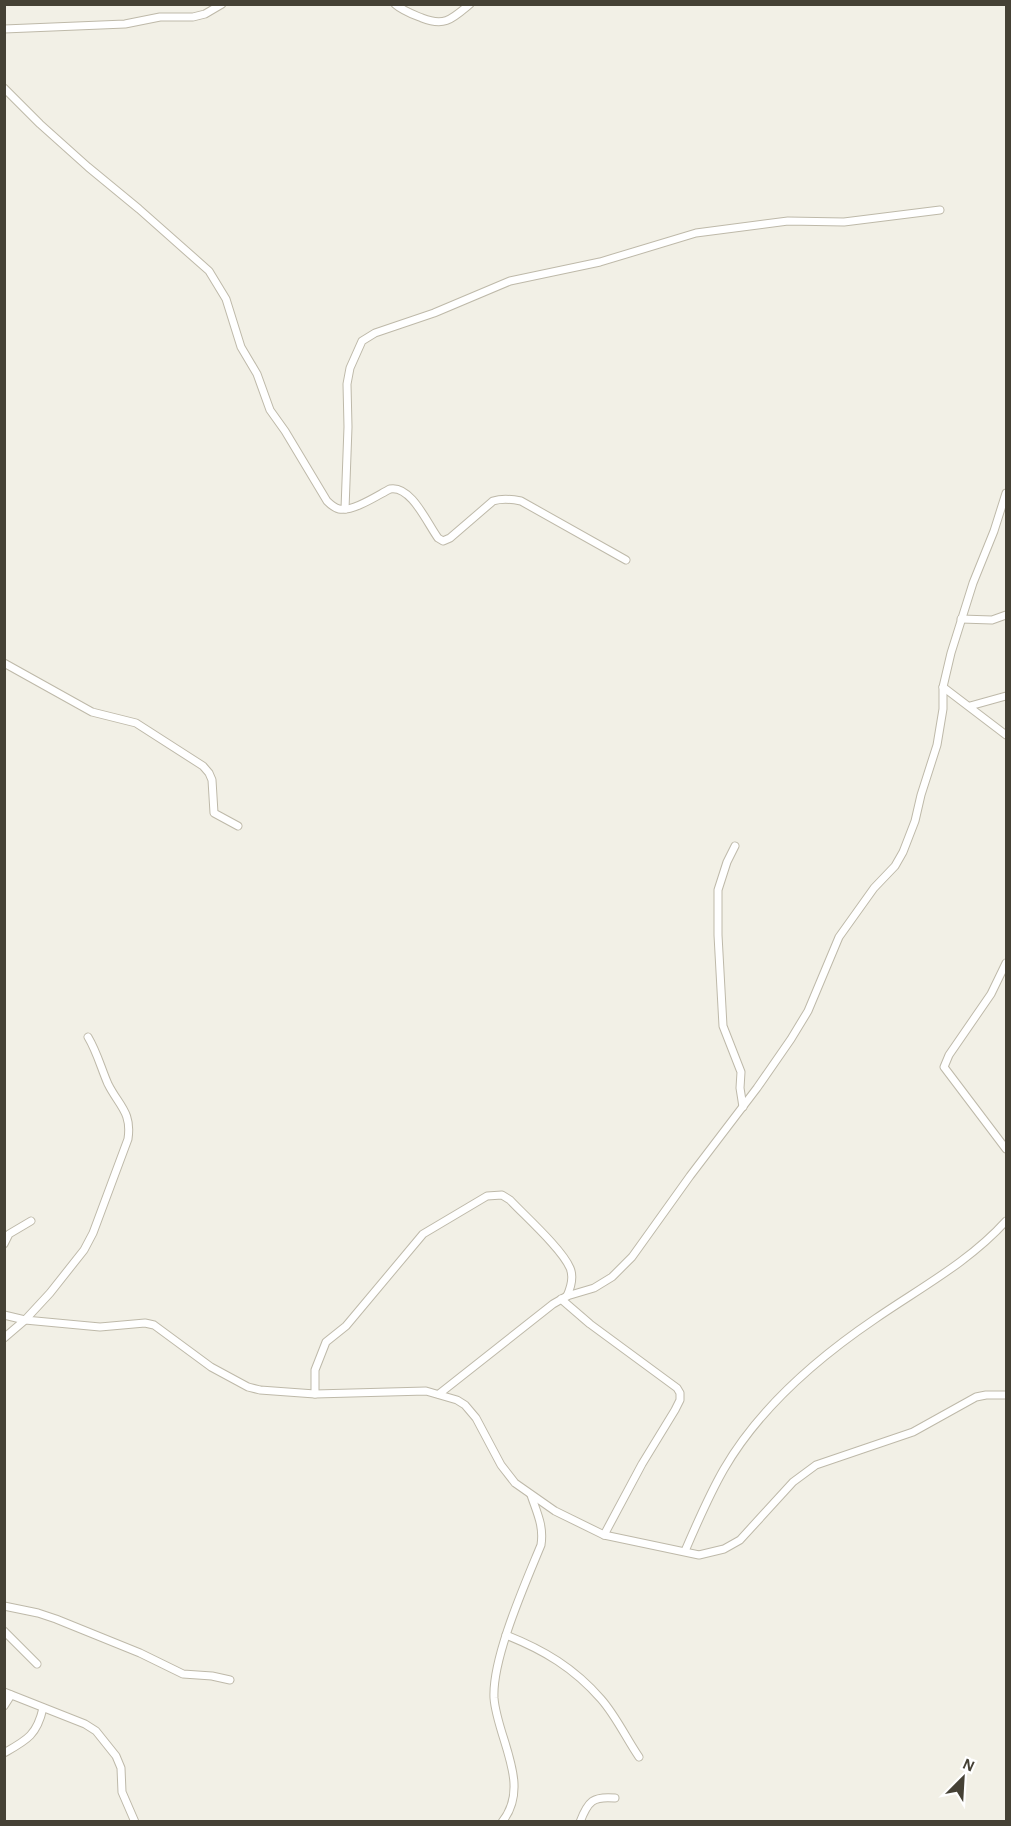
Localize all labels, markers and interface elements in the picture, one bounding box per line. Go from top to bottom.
north arrow [933,1748,993,1808]
text: N [960,1756,977,1775]

